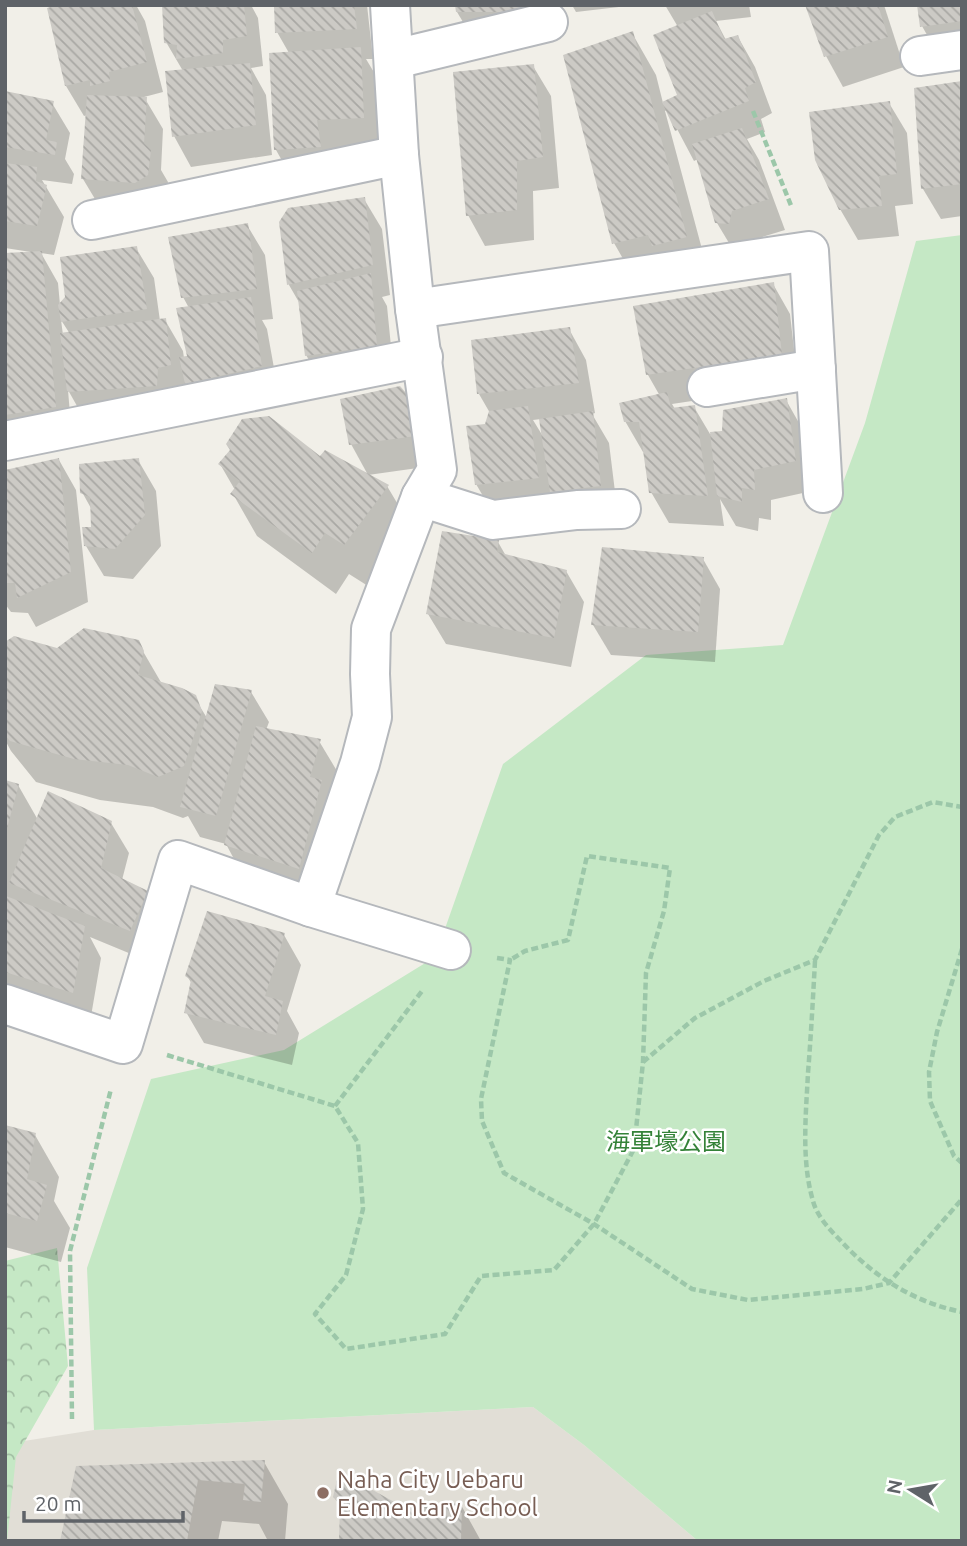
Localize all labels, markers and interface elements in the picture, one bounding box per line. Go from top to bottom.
park label: 海軍壕公園 [606,1128,726,1155]
north arrow [876,1455,946,1525]
place label: Naha City Uebaru Elementary School [337,1466,538,1521]
text: N [882,1478,906,1496]
scale bar [24,1480,184,1524]
marker: Naha City Uebaru Elementary School [315,1485,331,1501]
text: 20 m [35,1491,82,1515]

